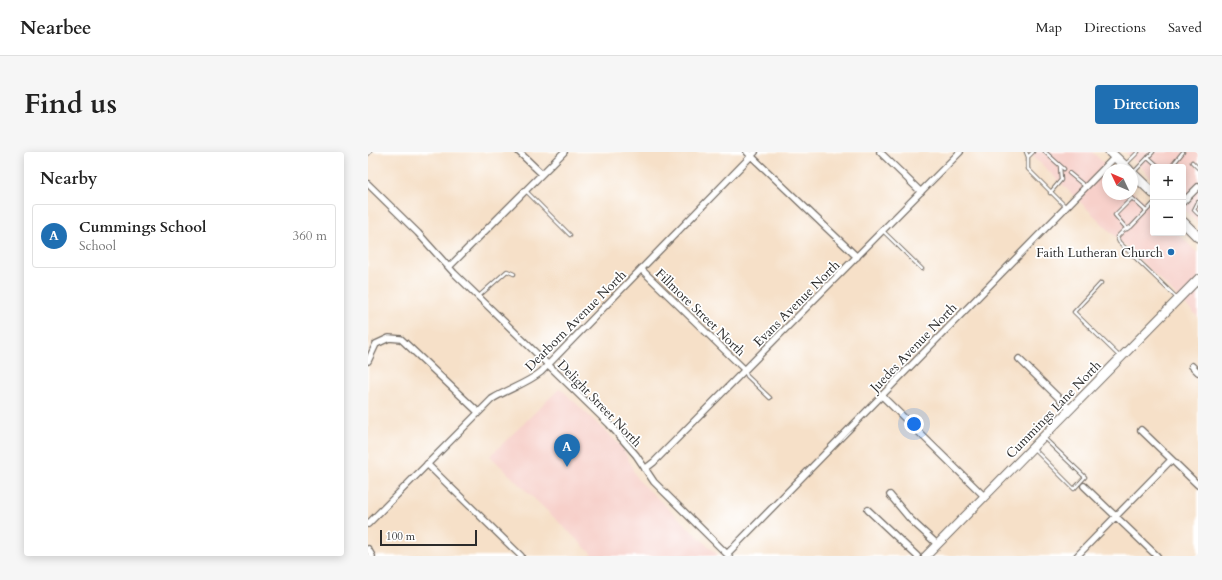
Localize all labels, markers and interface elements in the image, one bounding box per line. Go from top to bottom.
text: Nearbee [20,15,91,41]
text: Map [1036,18,1062,37]
text: Directions [1084,18,1146,37]
text: Saved [1168,18,1202,37]
text: Find us [24,85,117,123]
button: Directions [1095,85,1198,124]
north arrow [1102,164,1138,200]
map controls [1150,164,1186,236]
button: + [1150,164,1186,200]
text: Nearby [40,167,97,190]
button: − [1150,200,1186,236]
text: Cummings School [79,217,206,237]
text: A [49,227,59,245]
text: 360 m [293,227,327,245]
text: School [79,237,116,255]
place label: Faith Lutheran Church [1036,244,1163,262]
marker: Faith Lutheran Church [1166,247,1176,257]
street label: Evans Avenue North [750,257,844,351]
street label: Fillmore Street North [651,265,749,360]
street label: Dearborn Avenue North [521,266,630,375]
street label: Juedes Avenue North [865,299,961,398]
street label: Delight Street North [553,356,645,451]
street label: Cummings Lane North [1002,357,1105,463]
your location [904,414,924,434]
pin: A [554,434,580,467]
scale bar [380,528,477,547]
text: 100 m [386,529,415,544]

